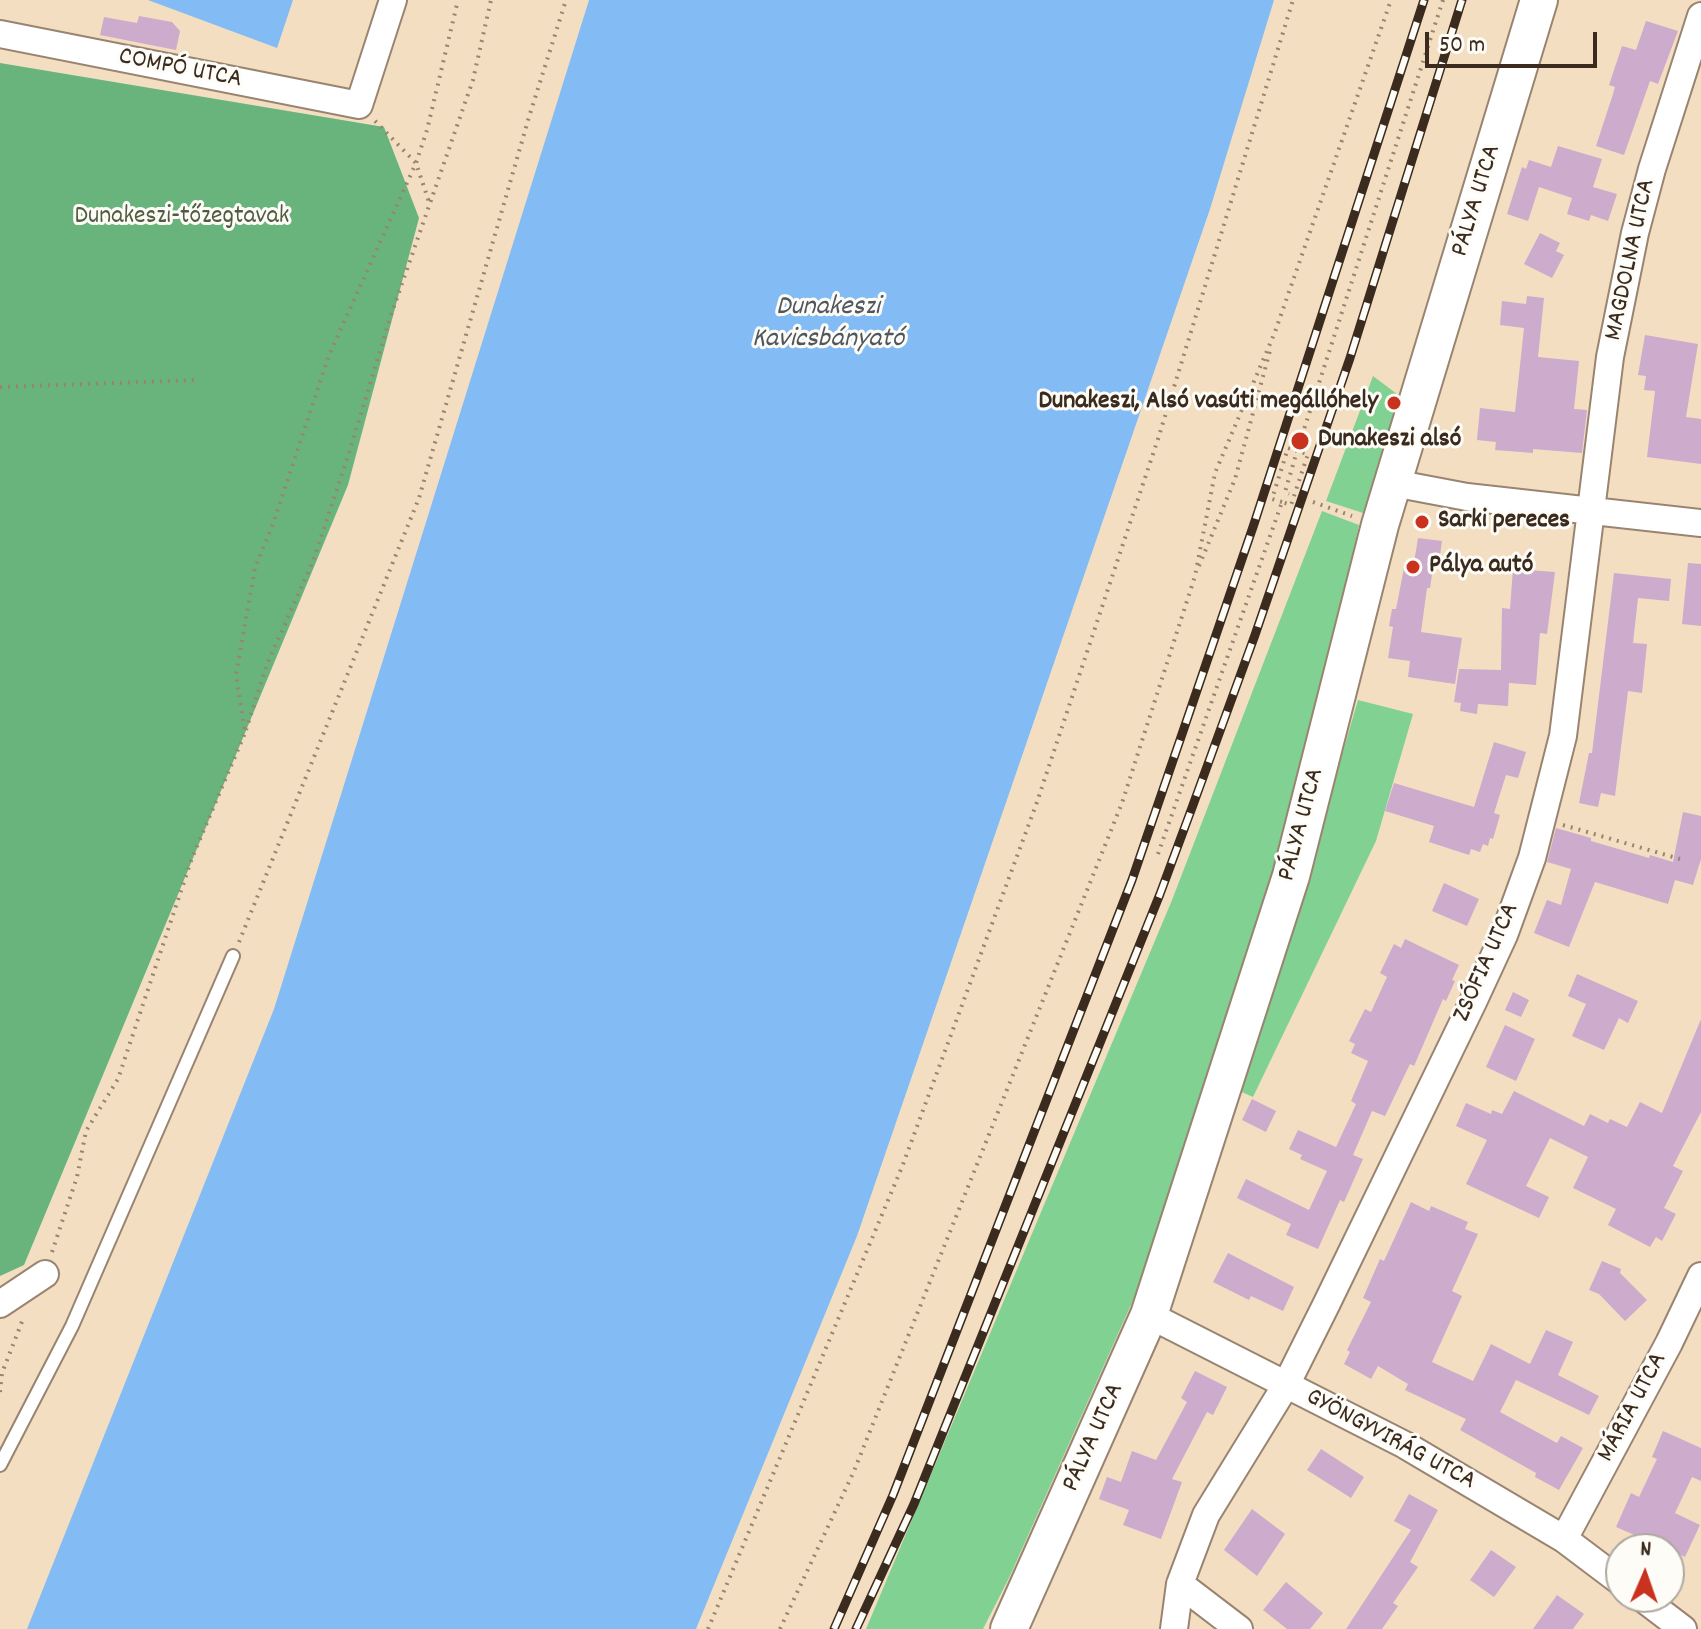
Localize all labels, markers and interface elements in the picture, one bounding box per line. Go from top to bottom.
scale bar [1429,16,1601,66]
text: 50 m [1439,29,1485,63]
street label: COMPÓ UTCA [116,43,244,97]
street label: PÁLYA UTCA [1446,141,1510,261]
street label: MAGDOLNA UTCA [1600,176,1664,344]
park label: Dunakeszi-tőzegtavak [75,202,289,234]
water label: Dunakeszi Kavicsbányató [752,292,904,358]
place label: Dunakeszi, Alsó vasúti megállóhely [1039,387,1378,419]
marker: Dunakeszi, Alsó vasúti megállóhely [1385,394,1403,412]
place label: Dunakeszi alsó [1318,425,1461,457]
marker: Dunakeszi alsó [1289,430,1311,452]
place label: Sarki pereces [1438,506,1570,538]
marker: Sarki pereces [1413,513,1431,531]
place label: Pálya autó [1429,551,1533,583]
marker: Pálya autó [1404,558,1422,576]
street label: PÁLYA UTCA [1273,765,1333,885]
street label: ZSÓFIA UTCA [1448,899,1528,1027]
street label: MÁRIA UTCA [1592,1348,1676,1468]
street label: PÁLYA UTCA [1057,1379,1133,1497]
street label: GYÖNGYVIRÁG UTCA [1300,1383,1480,1499]
north arrow [1605,1533,1685,1613]
text: N [1640,1535,1652,1566]

